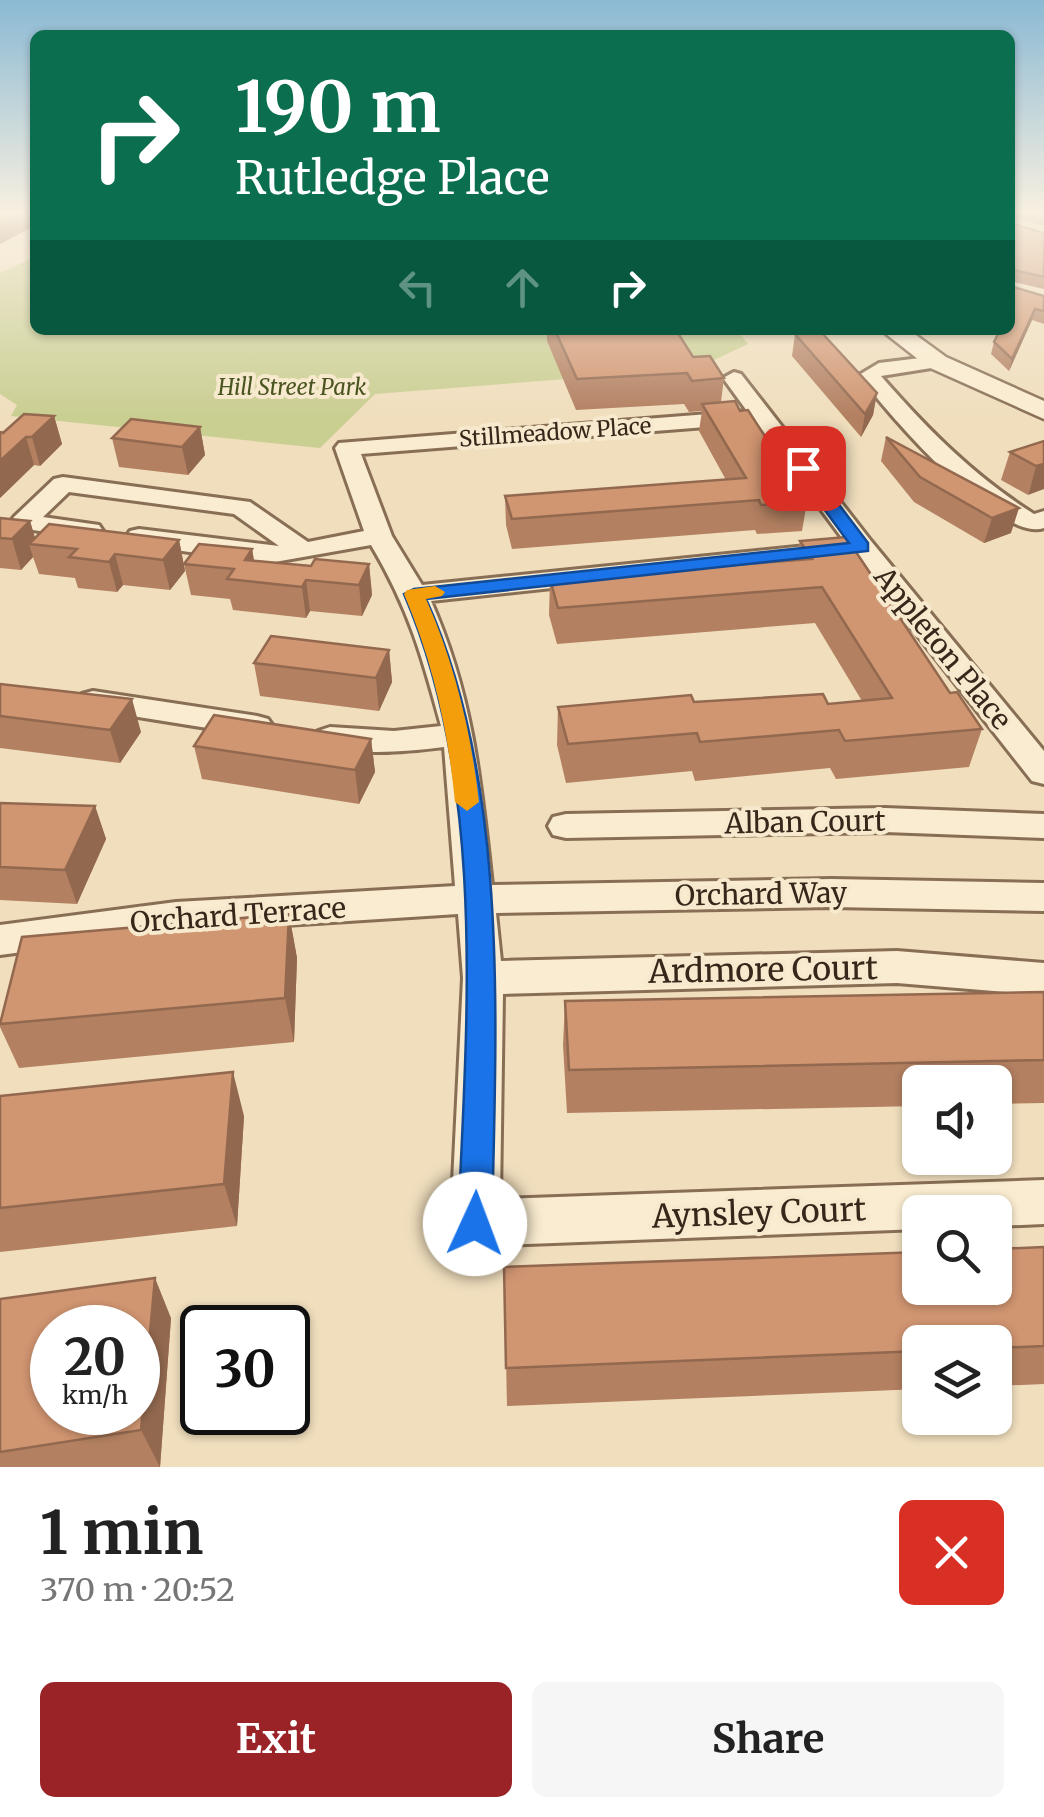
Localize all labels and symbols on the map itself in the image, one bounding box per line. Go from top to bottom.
park label: Hill Street Park [217,373,366,401]
street label: Stillmeadow Place [458,411,652,453]
pin [761,426,846,511]
street label: Appleton Place [866,559,1020,737]
street label: Alban Court [723,803,886,841]
street label: Orchard Way [675,874,848,913]
street label: Orchard Terrace [129,889,347,941]
street label: Ardmore Court [647,948,879,992]
position arrow [423,1172,527,1276]
street label: Aynsley Court [650,1189,867,1237]
speed limit sign: 30 [180,1305,310,1435]

